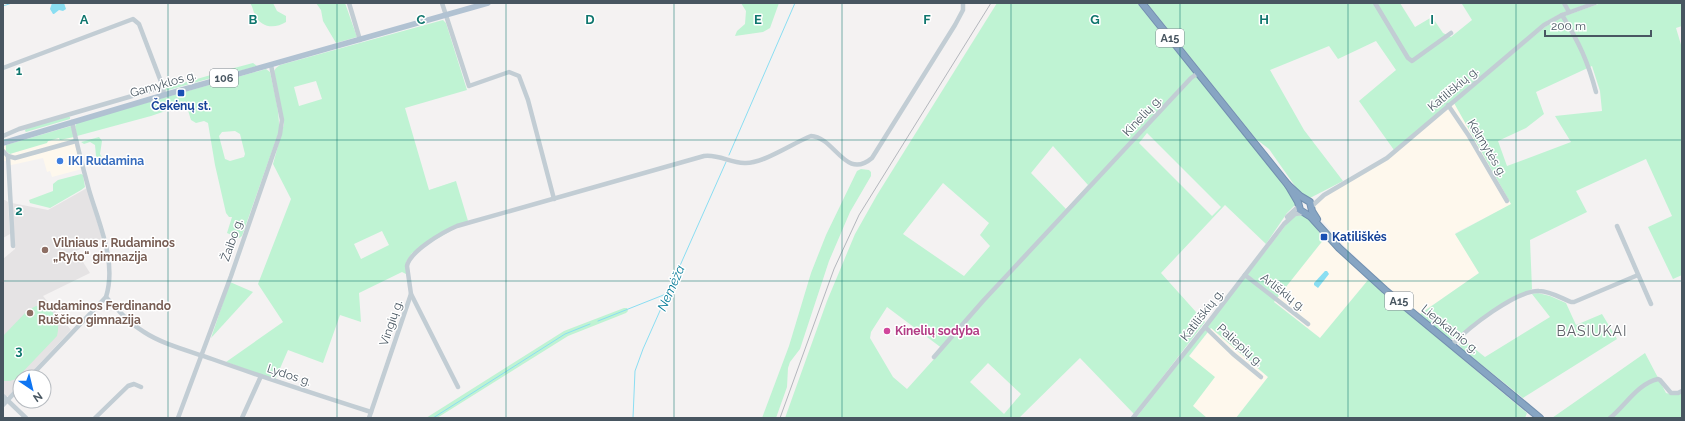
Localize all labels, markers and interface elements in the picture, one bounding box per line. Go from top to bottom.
text: A [80,12,89,27]
text: B [249,12,258,27]
text: C [417,12,426,27]
text: D [585,12,595,27]
text: E [754,12,762,27]
text: F [923,12,931,27]
text: G [1090,12,1100,27]
text: H [1259,12,1269,27]
text: I [1430,12,1434,27]
scale bar [1545,12,1651,38]
text: 200 m [1551,19,1586,33]
road number: A15 [1156,29,1184,47]
text: 1 [16,63,23,78]
street label: Katiliškių g. [1425,64,1481,114]
street label: Gamyklos g. [128,68,198,100]
road number: 106 [210,69,238,87]
marker: Čekėnų st. [176,88,186,98]
street label: Kinelių g. [1120,93,1164,139]
place label: Čekėnų st. [151,97,211,113]
street label: Kelmytės g. [1464,117,1510,179]
place label: IKI Rudamina [68,154,144,168]
marker: IKI Rudamina [55,156,65,166]
text: 2 [15,203,23,218]
street label: Žaibo g. [218,217,246,263]
place label: Katiliškės [1332,230,1387,244]
marker: Katiliškės [1319,232,1329,242]
place label: Vilniaus r. Rudaminos „Ryto“ gimnazija [53,236,175,264]
marker: Vilniaus r. Rudaminos „Ryto“ gimnazija [40,245,50,255]
water label: Nemėža [654,263,688,313]
street label: Arliškių g. [1258,270,1308,314]
street label: Katiliškių g. [1178,287,1226,343]
road number: A15 [1385,292,1413,310]
street label: Vingių g. [377,298,405,348]
place label: Rudaminos Ferdinando Ruščico gimnazija [38,299,171,327]
street label: Liepkalnio g. [1419,302,1481,356]
marker: Rudaminos Ferdinando Ruščico gimnazija [25,308,35,318]
street label: Paliepių g. [1214,321,1266,369]
district label: BASIUKAI [1557,323,1627,339]
place label: Kinelių sodyba [895,324,980,338]
marker: Kinelių sodyba [882,326,892,336]
text: 3 [15,343,23,358]
street label: Lydos g. [265,361,313,389]
north arrow [12,369,52,409]
text: N [30,389,45,405]

